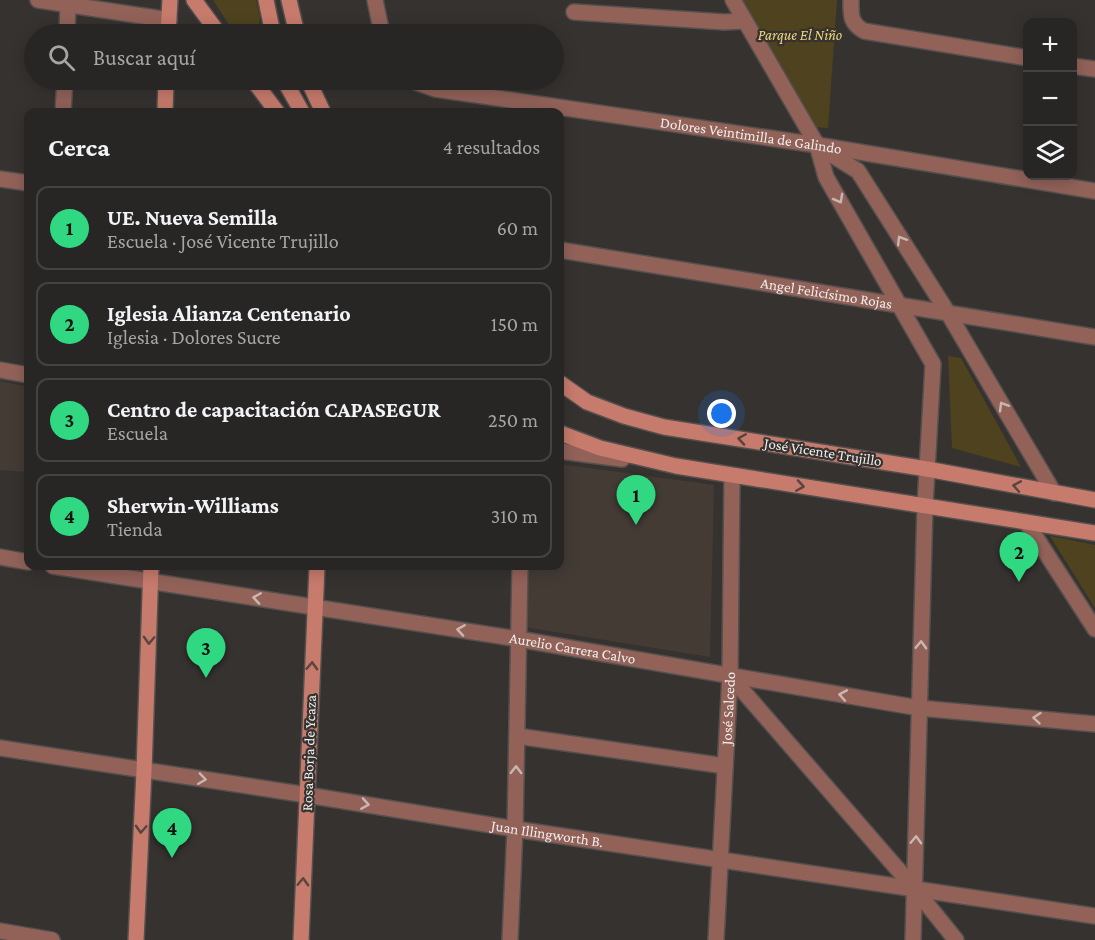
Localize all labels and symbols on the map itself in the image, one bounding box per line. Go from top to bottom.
park label: Parque El Niño [758,27,842,44]
street label: Dolores Veintimilla de Galindo [659,114,843,157]
one-way arrow [832,193,843,203]
one-way arrow [897,236,909,246]
street label: Angel Felicísimo Rojas [759,275,894,312]
your location [707,399,736,428]
one-way arrow [998,402,1010,412]
one-way arrow [737,434,746,446]
street label: José Vicente Trujillo [761,434,883,470]
pin: 1 [616,476,656,525]
one-way arrow [796,480,805,492]
one-way arrow [1012,480,1022,493]
pin: 2 [1000,532,1038,582]
one-way arrow [252,593,262,605]
one-way arrow [456,625,465,637]
pin: 3 [186,628,226,678]
street label: Aurelio Carrera Calvo [508,630,637,667]
one-way arrow [142,635,155,644]
one-way arrow [915,640,927,649]
one-way arrow [306,661,319,670]
street label: José Salcedo [718,672,738,747]
one-way arrow [839,690,848,702]
street label: Rosa Borja de Ycaza [299,695,320,811]
one-way arrow [1032,712,1041,725]
one-way arrow [510,766,522,775]
one-way arrow [198,773,207,785]
one-way arrow [359,797,369,810]
pin: 4 [152,808,192,858]
street label: Juan Illingworth B. [488,817,604,850]
one-way arrow [135,825,148,834]
one-way arrow [909,835,922,844]
one-way arrow [297,877,310,886]

